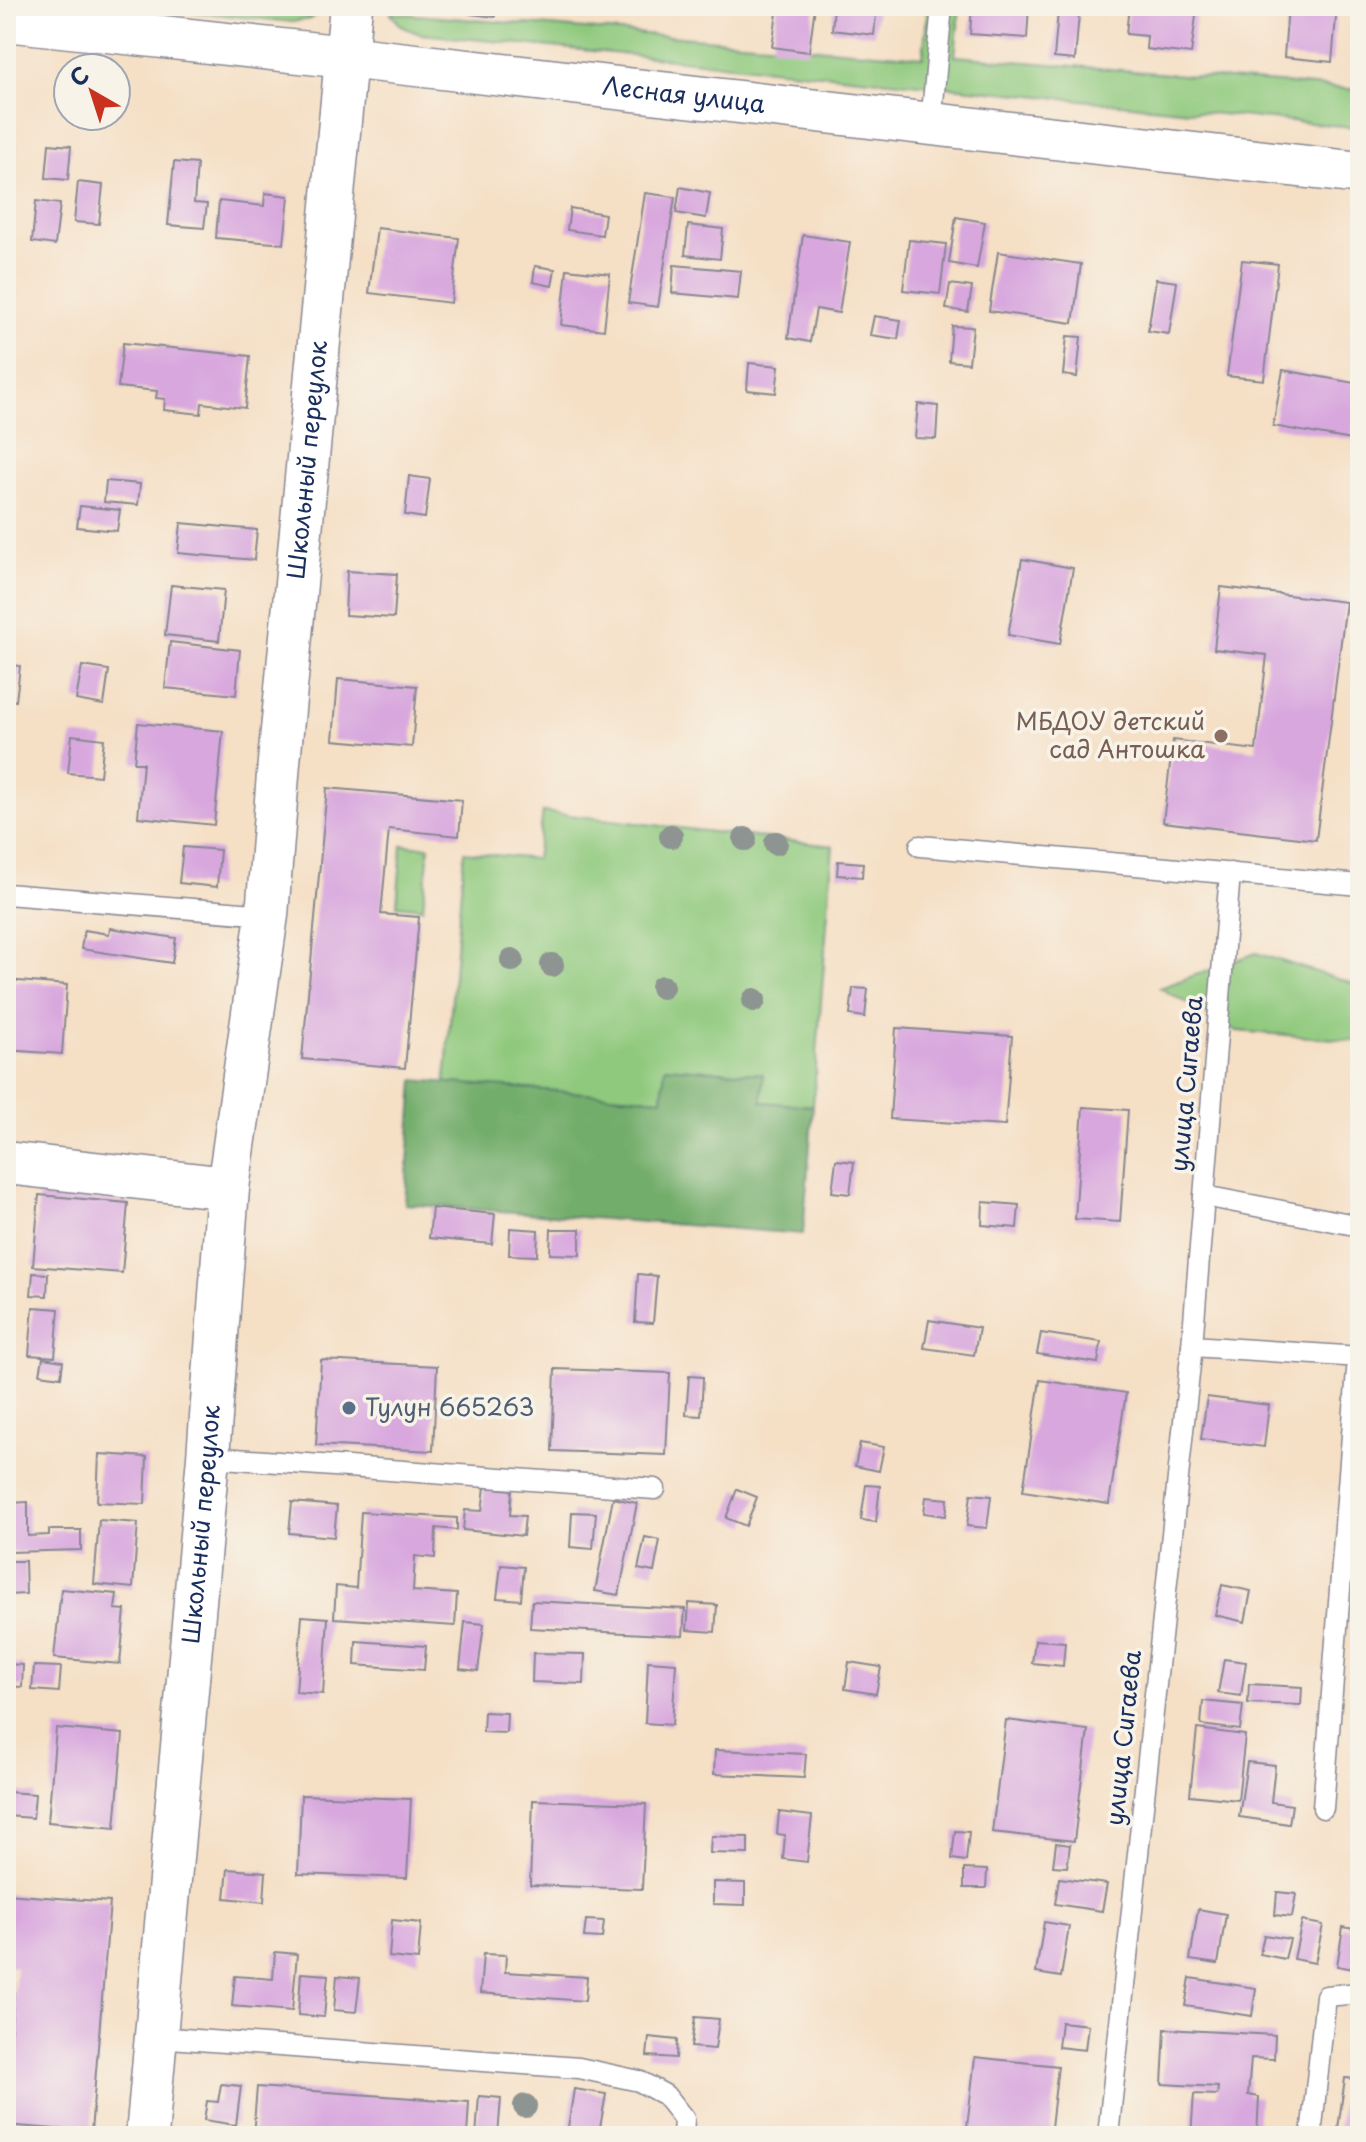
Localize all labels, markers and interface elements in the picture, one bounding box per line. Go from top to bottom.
north arrow [52,52,132,132]
text: С [62,57,95,93]
street label: Лесная улица [601,66,767,121]
street label: Школьный переулок [276,338,335,581]
place label: МБДОУ детский сад Антошка [1015,702,1205,766]
marker: МБДОУ детский сад Антошка [1212,727,1230,745]
street label: улица Сигаева [1159,994,1211,1173]
place label: Тулун 665263 [365,1388,534,1424]
marker: Тулун 665263 [340,1399,358,1417]
street label: Школьный переулок [171,1403,228,1645]
street label: улица Сигаева [1095,1648,1149,1827]

